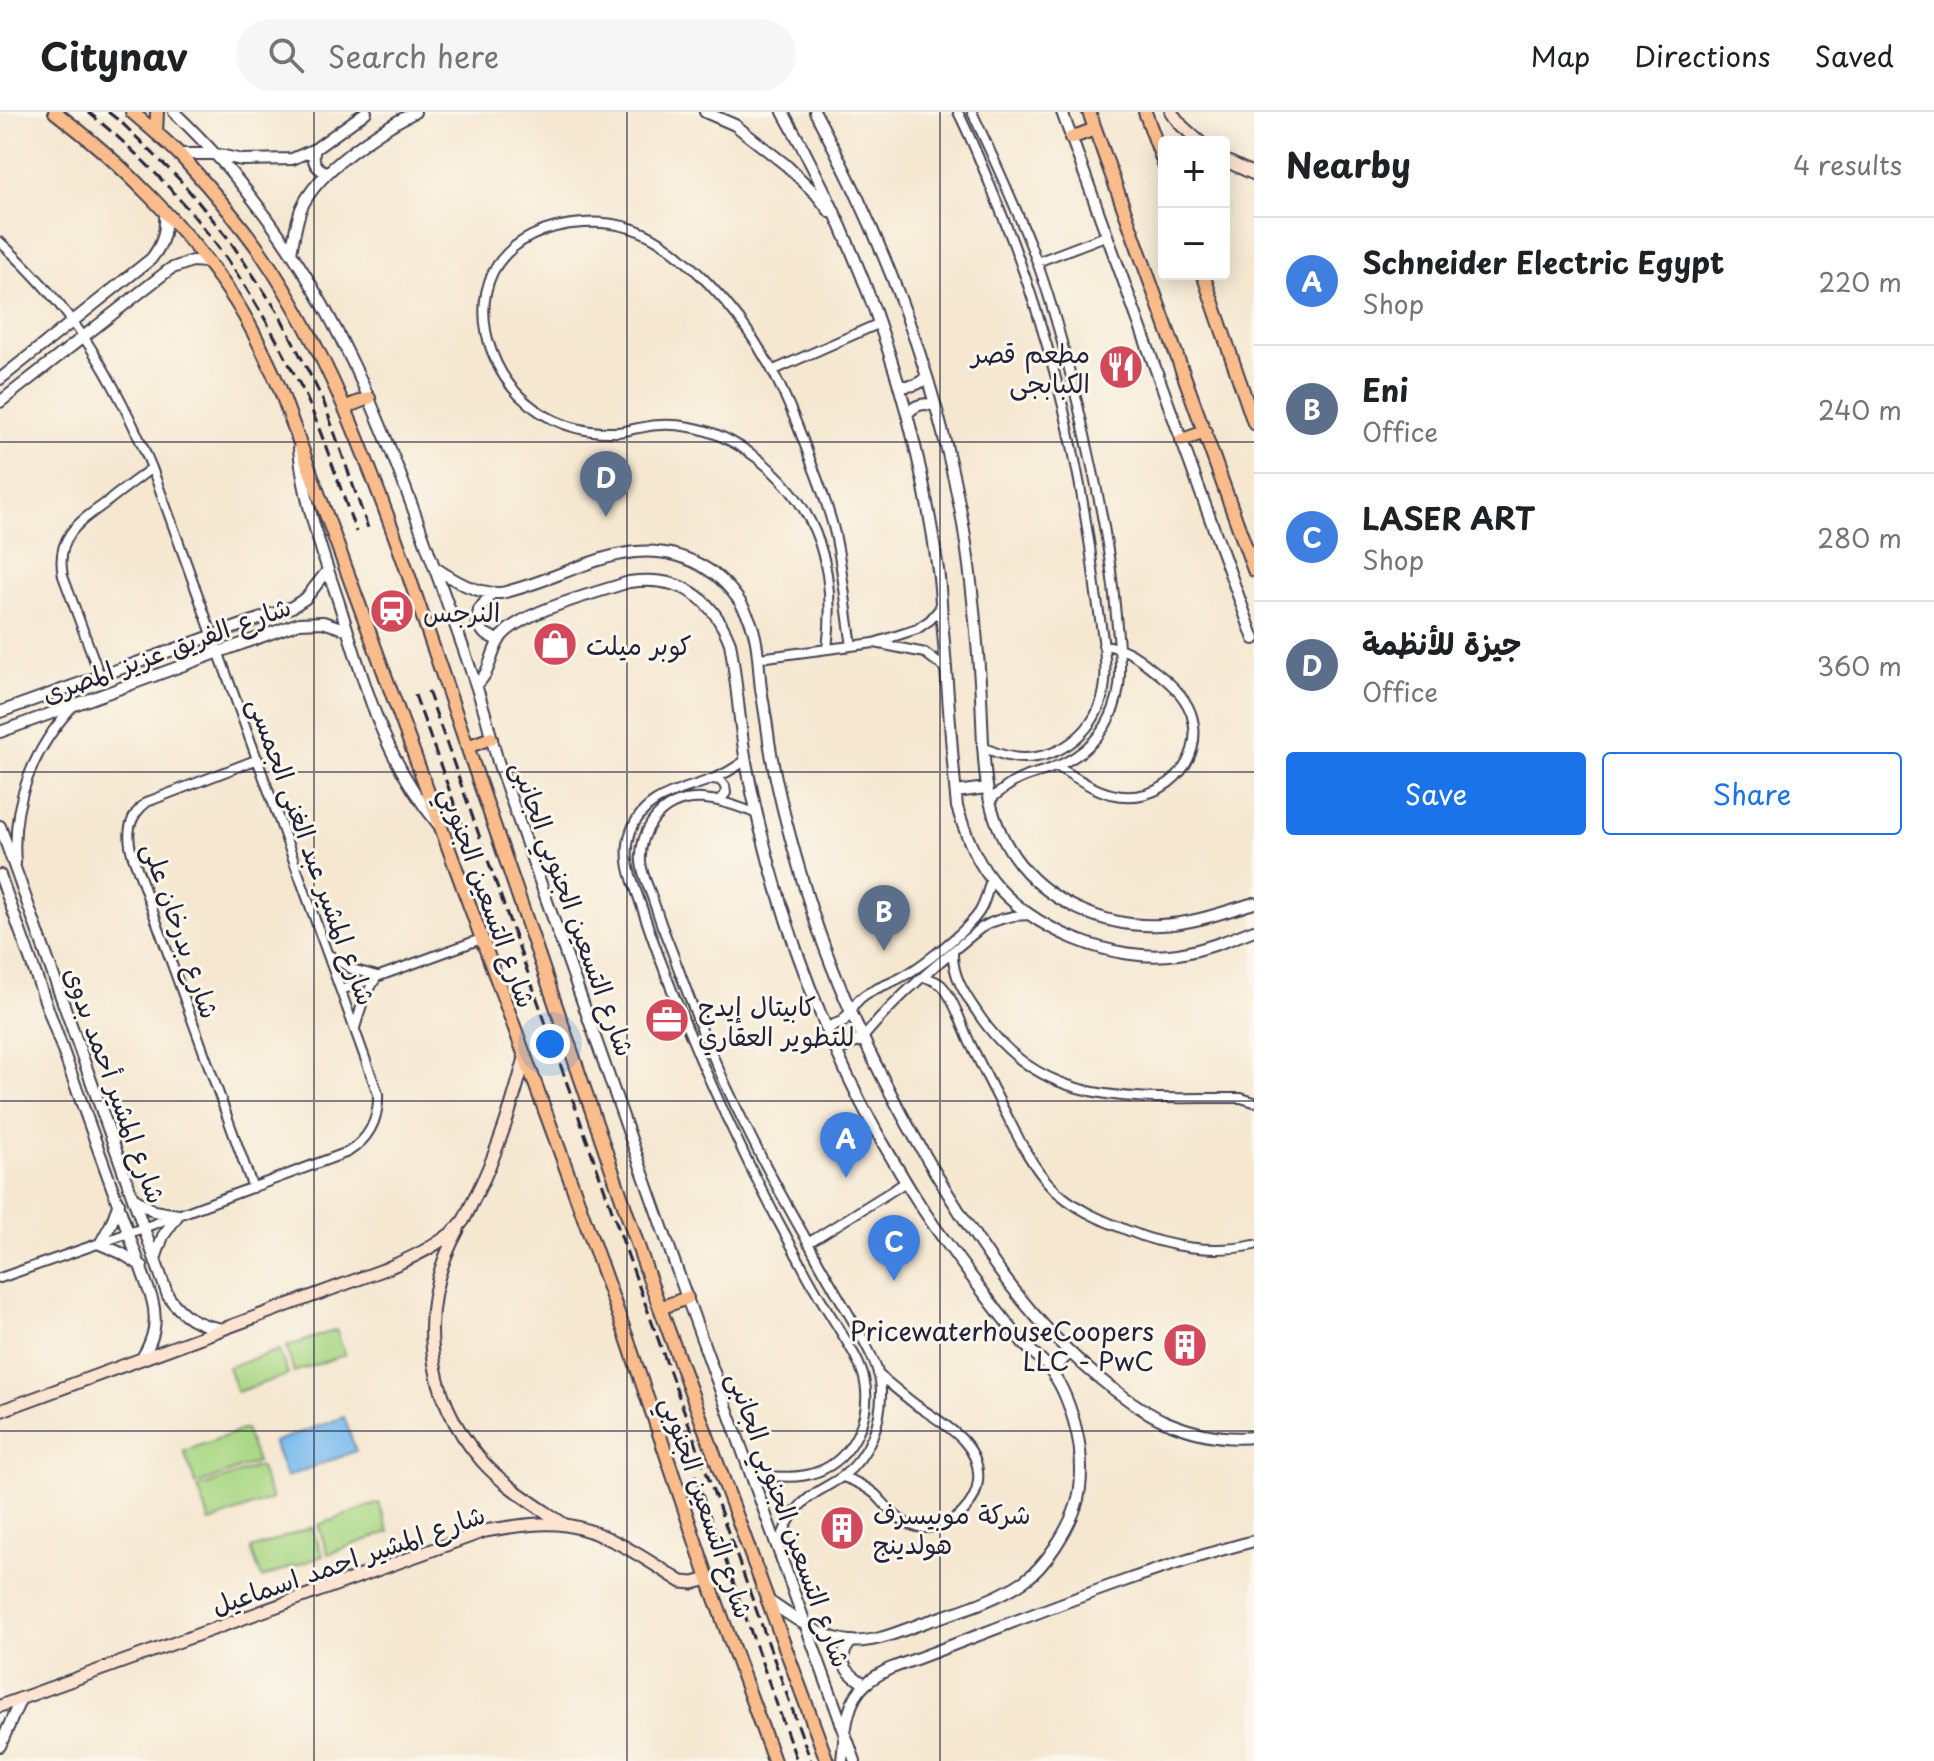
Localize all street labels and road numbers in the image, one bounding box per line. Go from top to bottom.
street label: شارع الفريق عزيز المصرى [36,586,296,712]
street label: شارع المشير عبد الغنى الجمسى [239,691,387,1011]
street label: شارع التسعين الجنوبي الجانبى [498,755,646,1063]
street label: شارع التسعين الجنوبي [426,781,547,1015]
street label: شارع بدرخان على [134,837,230,1023]
street label: شارع المشير أحمد بدوى [55,961,177,1209]
street label: شارع التسعين الجنوبي الجانبى [714,1366,862,1674]
street label: شارع التسعين الجنوبي [647,1391,764,1625]
street label: شارع المشير احمد اسماعيل [206,1494,490,1624]

